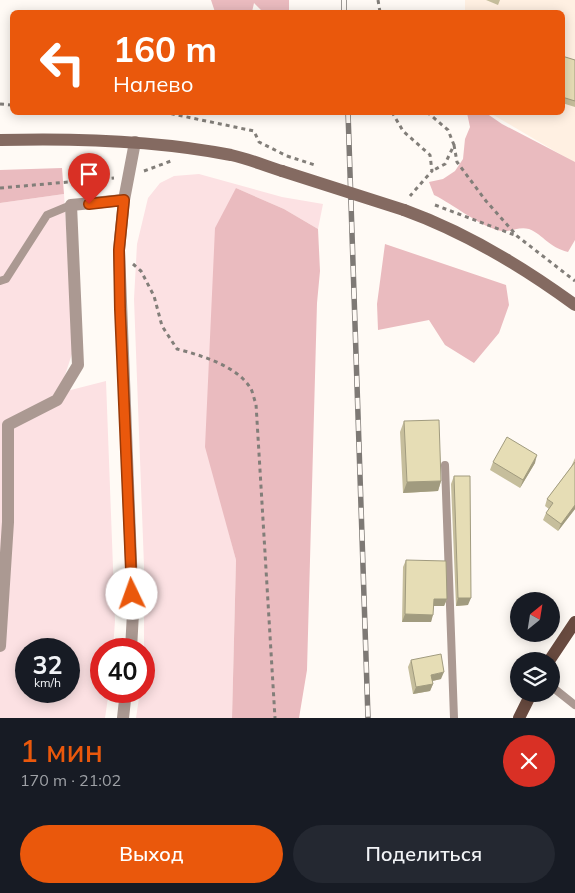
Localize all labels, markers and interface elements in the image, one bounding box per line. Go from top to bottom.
text: 160 m [113,27,217,71]
icon: left [30,30,95,95]
text: Налево [113,70,193,98]
pin [68,153,110,204]
icon: arrive [75,160,103,188]
position arrow [105,567,157,619]
north arrow [510,592,560,642]
map controls [510,592,560,702]
speed limit sign: 40 [90,638,155,703]
text: 32 [32,649,63,680]
button: layers [510,652,560,702]
text: km/h [34,675,61,690]
text: 1 мин [20,732,103,770]
button: close [503,735,555,787]
text: 170 m · 21:02 [20,770,121,790]
button: Выход [20,825,283,883]
button: Поделиться [293,825,555,883]

